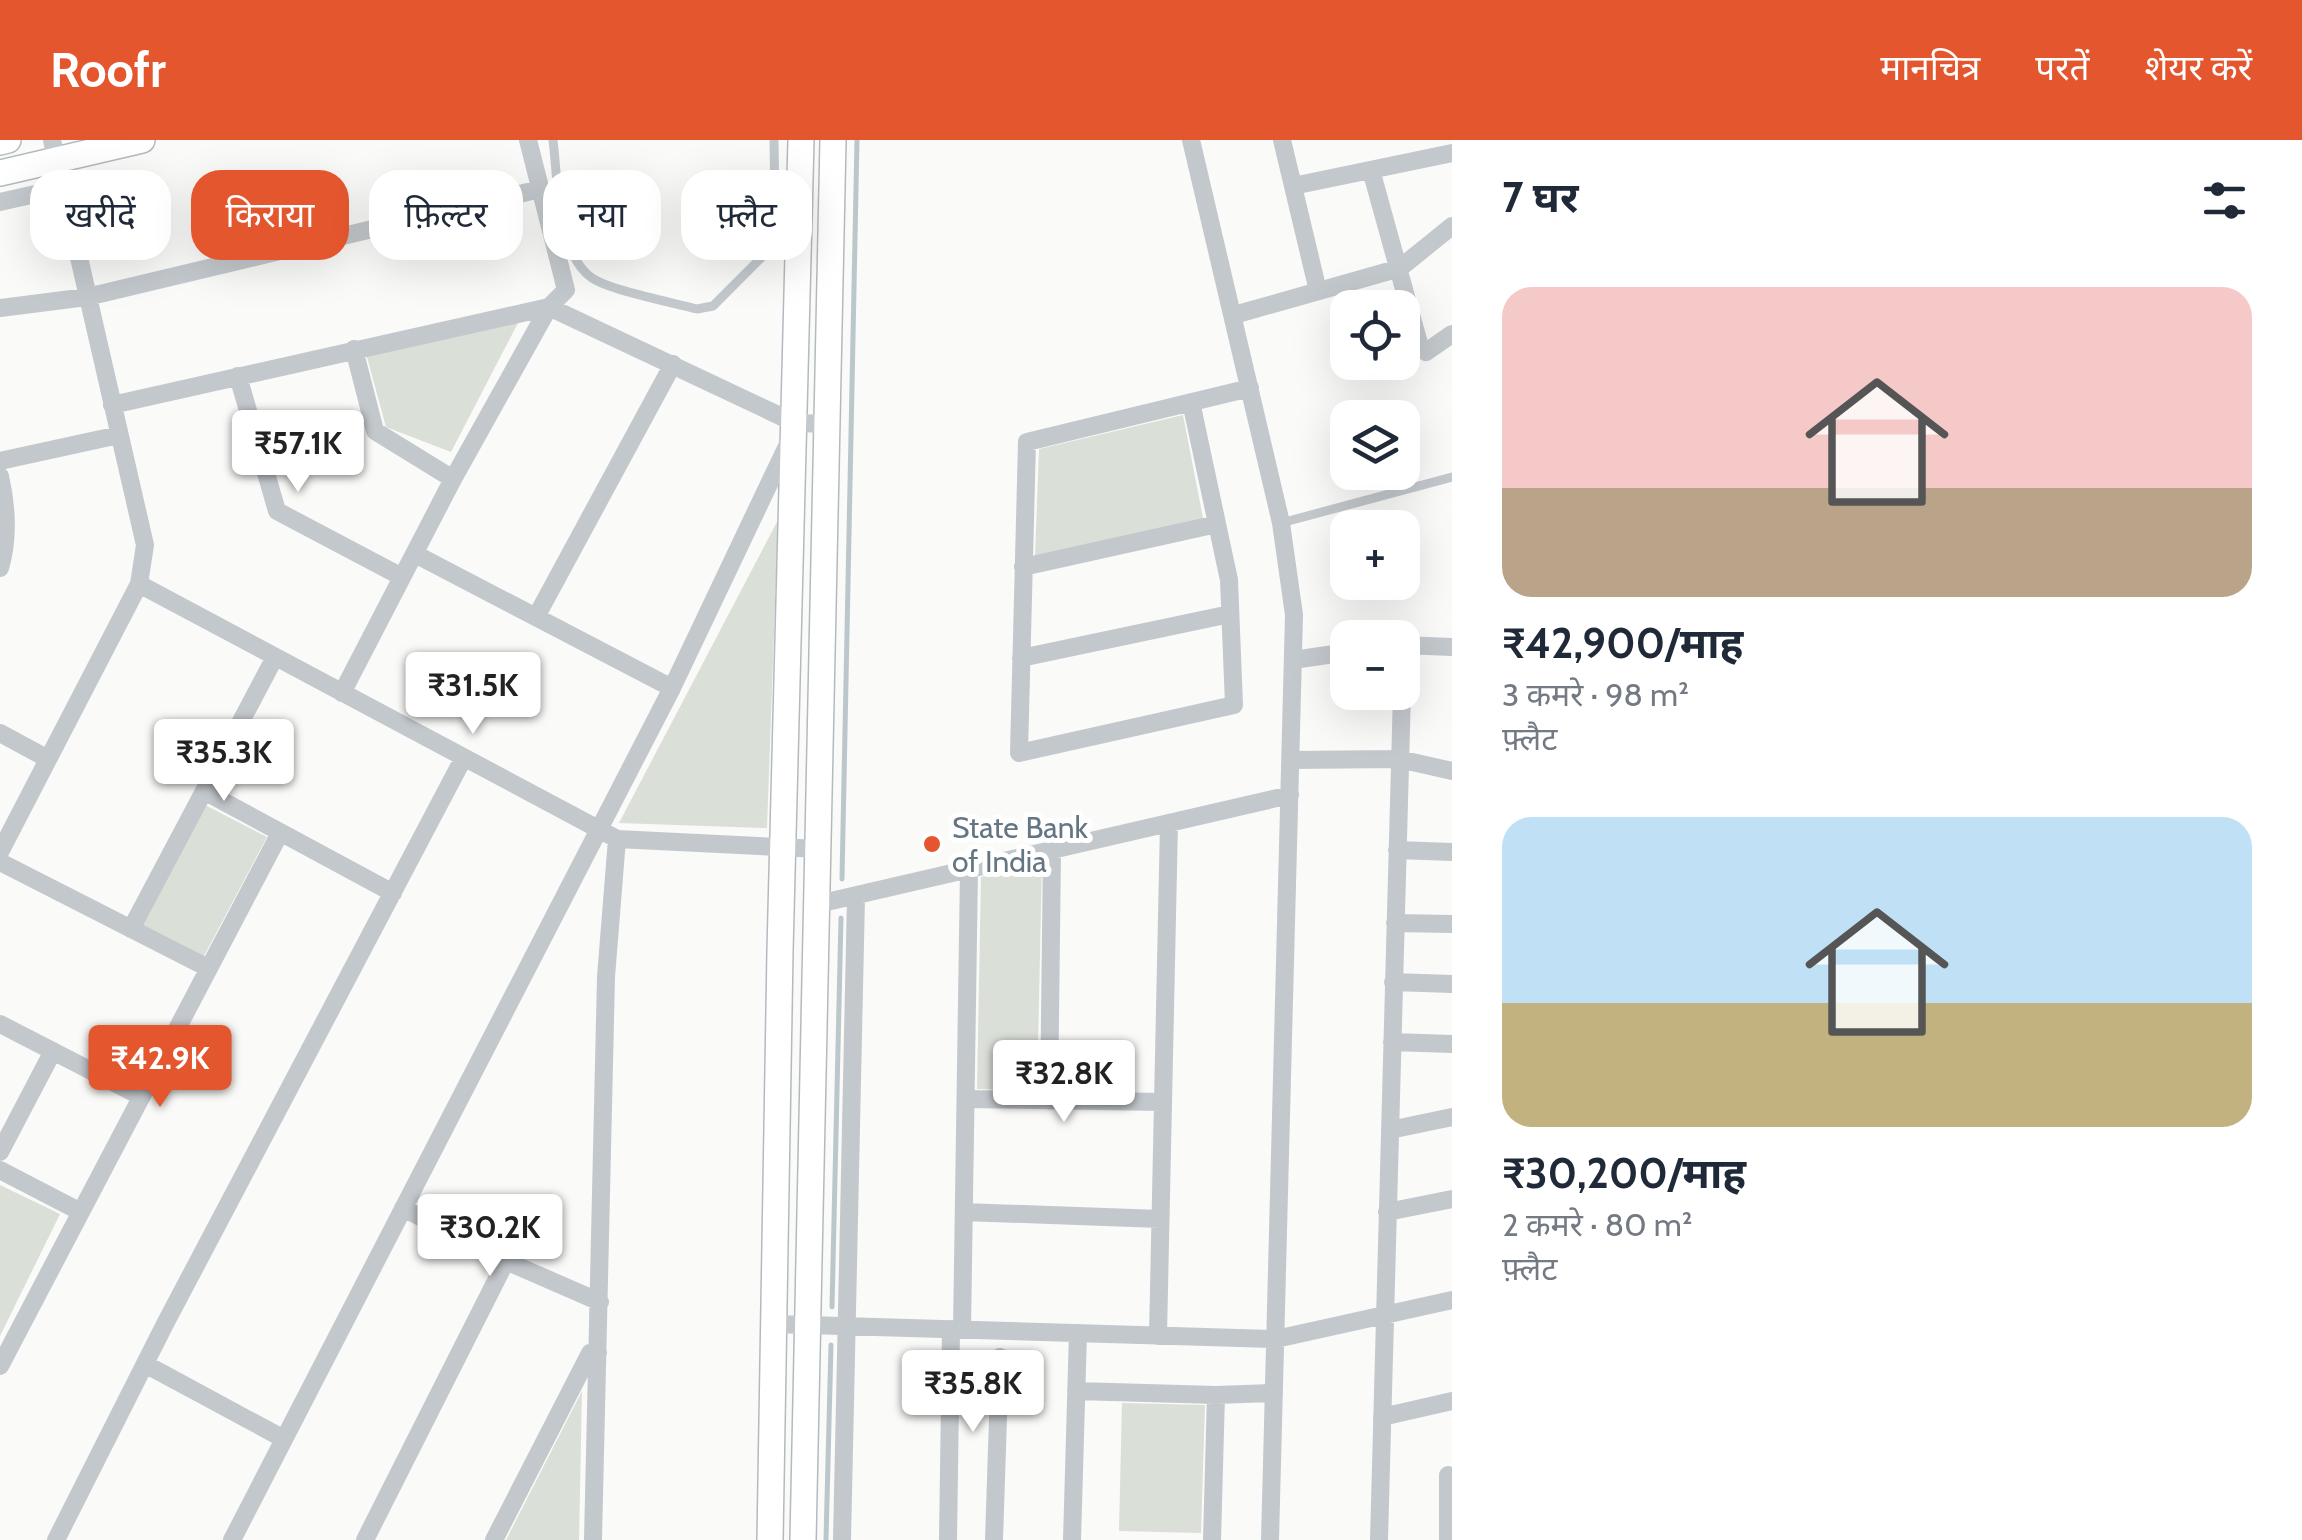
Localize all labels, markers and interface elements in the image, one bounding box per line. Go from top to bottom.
text: Roofr [50,41,166,99]
text: मानचित्र [1880,46,1980,89]
text: परतें [2035,46,2090,89]
text: शेयर करें [2145,46,2252,89]
chip: खरीदें [30,170,171,260]
chip: किराया [191,170,349,260]
chip: फ़िल्टर [369,170,523,260]
chip: नया [543,170,661,260]
chip: फ़्लैट [681,170,812,260]
text: 7 घर [1502,171,1579,223]
icon: filters [2197,173,2252,228]
map controls [1330,290,1420,710]
button: locate [1330,290,1420,380]
icon: home [1787,352,1967,532]
button: layers [1330,400,1420,490]
pin: ₹57.1K [217,410,379,495]
text: ₹57.1K [254,423,342,462]
button: + [1330,510,1420,600]
text: ₹42,900/माह [1502,617,1743,669]
button: − [1330,620,1420,710]
pin: ₹31.5K [392,652,554,737]
text: ₹31.5K [428,665,518,704]
text: 3 कमरे · 98 m² [1502,675,1689,714]
pin: ₹35.3K [143,719,305,804]
text: फ़्लैट [1502,719,1557,758]
text: ₹35.3K [176,732,272,771]
place label: State Bank of India [952,809,1088,880]
marker: State Bank of India [921,833,943,855]
icon: home [1787,882,1967,1062]
pin: ₹42.9K [79,1025,241,1110]
text: ₹42.9K [111,1038,209,1077]
pin: ₹32.8K [983,1040,1145,1125]
text: ₹32.8K [1015,1053,1113,1092]
text: ₹30,200/माह [1502,1147,1746,1199]
pin: ₹30.2K [409,1194,571,1279]
text: 2 कमरे · 80 m² [1502,1205,1692,1244]
text: ₹30.2K [439,1207,541,1246]
text: फ़्लैट [1502,1249,1557,1288]
pin: ₹35.8K [892,1350,1054,1435]
text: ₹35.8K [924,1363,1022,1402]

